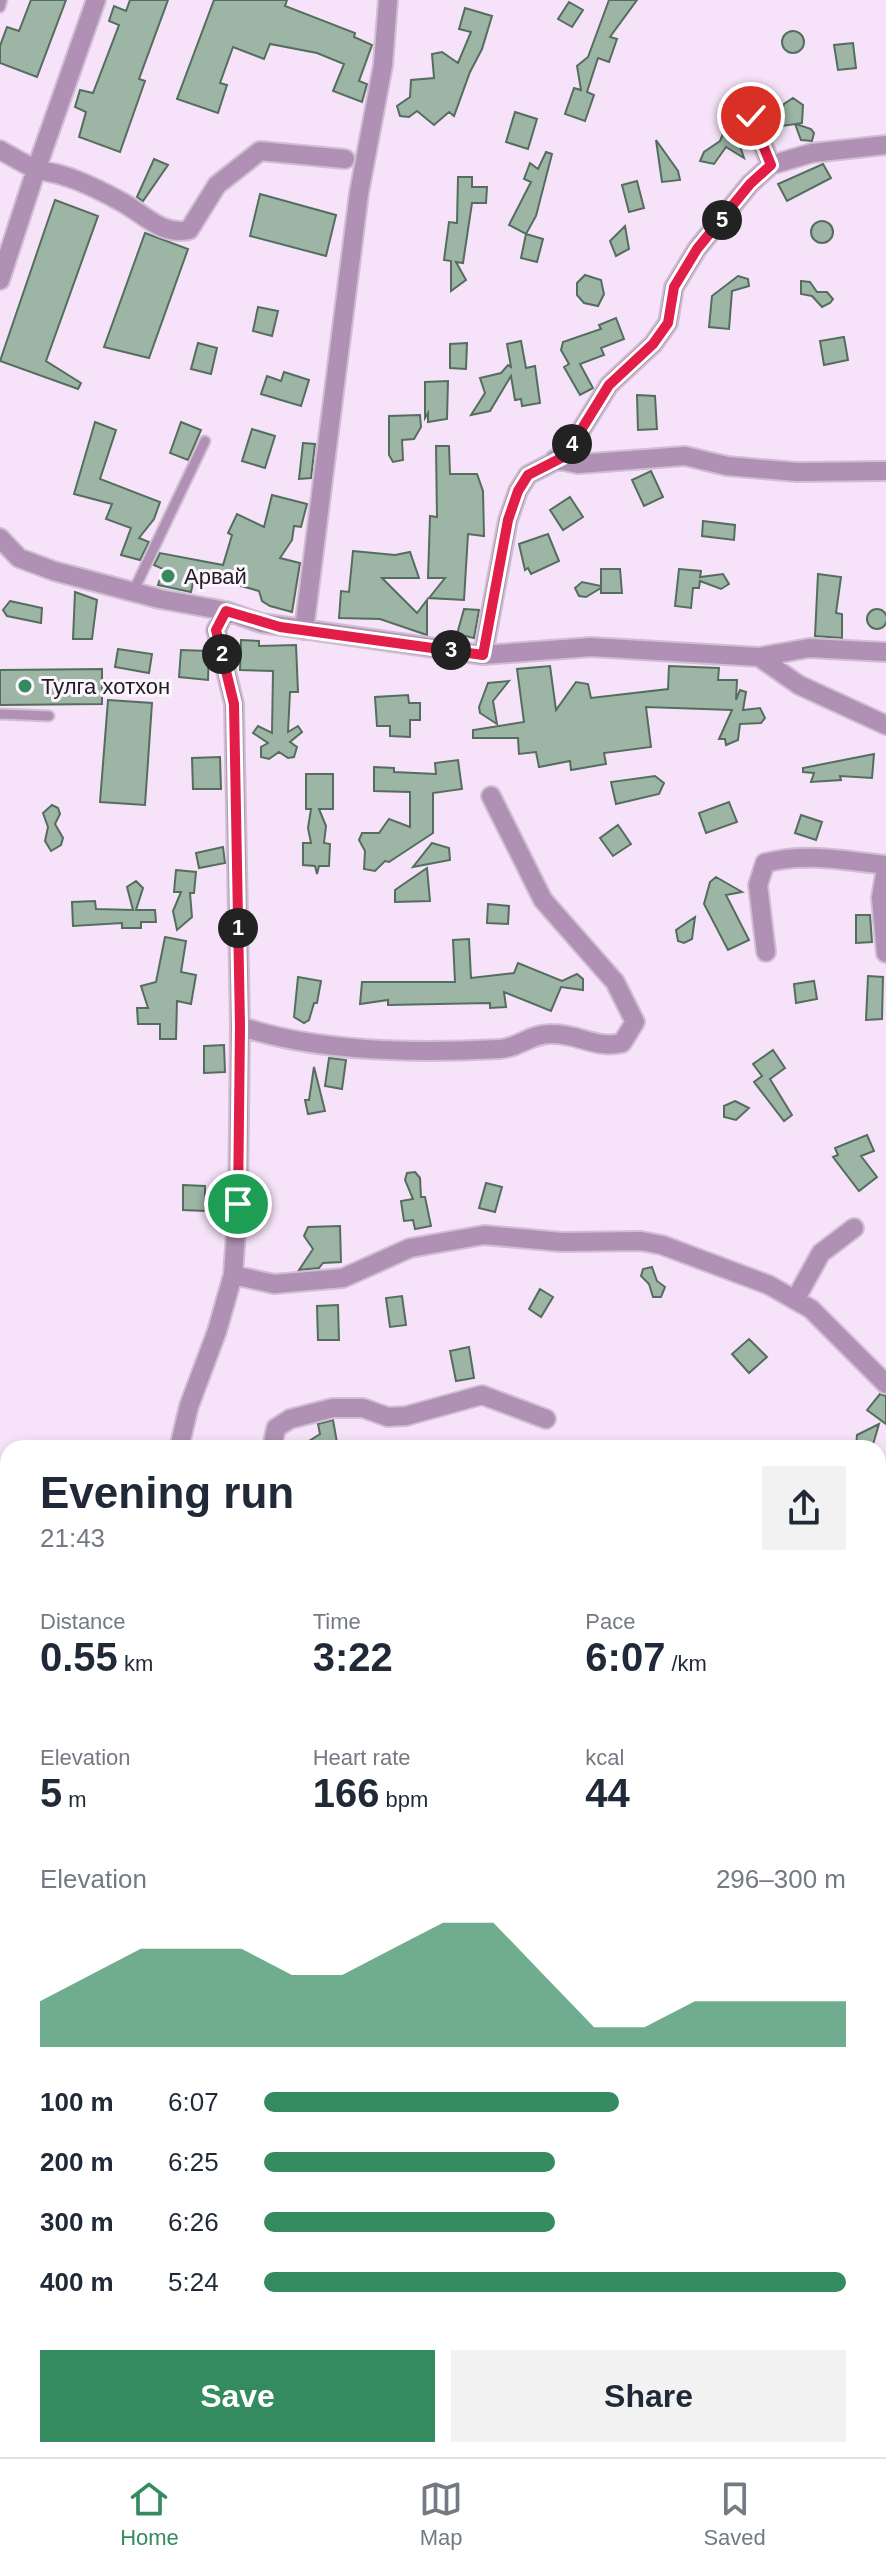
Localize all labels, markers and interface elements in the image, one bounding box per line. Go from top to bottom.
pin [717,82,785,150]
icon: check [729,94,773,138]
pin: 5 [702,200,742,240]
text: 5 [716,207,728,232]
pin: 4 [552,424,592,464]
text: 4 [566,431,578,456]
place label: Арвай [184,564,247,589]
marker: Арвай [159,567,177,585]
pin: 3 [431,630,471,670]
pin: 2 [202,634,242,674]
text: 3 [445,637,457,662]
text: 2 [216,641,228,666]
place label: Тулга хотхон [41,674,170,699]
marker: Тулга хотхон [16,677,34,695]
pin: 1 [218,908,258,948]
text: 1 [232,915,244,940]
pin [204,1170,272,1238]
icon: arrive [216,1182,260,1226]
button: share [762,1466,846,1550]
text: Evening run [40,1468,294,1517]
text: 21:43 [40,1523,105,1553]
text: Distance [40,1609,126,1634]
text: Time [313,1609,361,1634]
text: Pace [585,1609,635,1634]
text: 0.55 [40,1635,118,1679]
text: 3:22 [313,1635,393,1679]
text: 6:07 [585,1635,665,1679]
text: km [118,1651,153,1676]
text: /km [665,1651,707,1676]
text: Elevation [40,1745,131,1770]
text: Heart rate [313,1745,410,1770]
text: kcal [585,1745,624,1770]
text: 5 [40,1771,62,1815]
text: 166 [313,1771,379,1815]
text: 44 [585,1771,630,1815]
text: m [62,1787,87,1812]
text: bpm [379,1787,428,1812]
text: Elevation [40,1864,147,1894]
text: 296–300 m [716,1864,846,1894]
text: 100 m [40,2087,114,2117]
text: 6:07 [168,2087,219,2117]
text: 200 m [40,2147,114,2177]
text: 6:25 [168,2147,219,2177]
text: 300 m [40,2207,114,2237]
text: 6:26 [168,2207,219,2237]
text: 400 m [40,2267,114,2297]
text: 5:24 [168,2267,219,2297]
button: Save [40,2350,435,2442]
button: Share [451,2350,846,2442]
tab: Home [120,2477,179,2551]
tab: Map [419,2477,463,2551]
tab: Saved [703,2477,766,2551]

